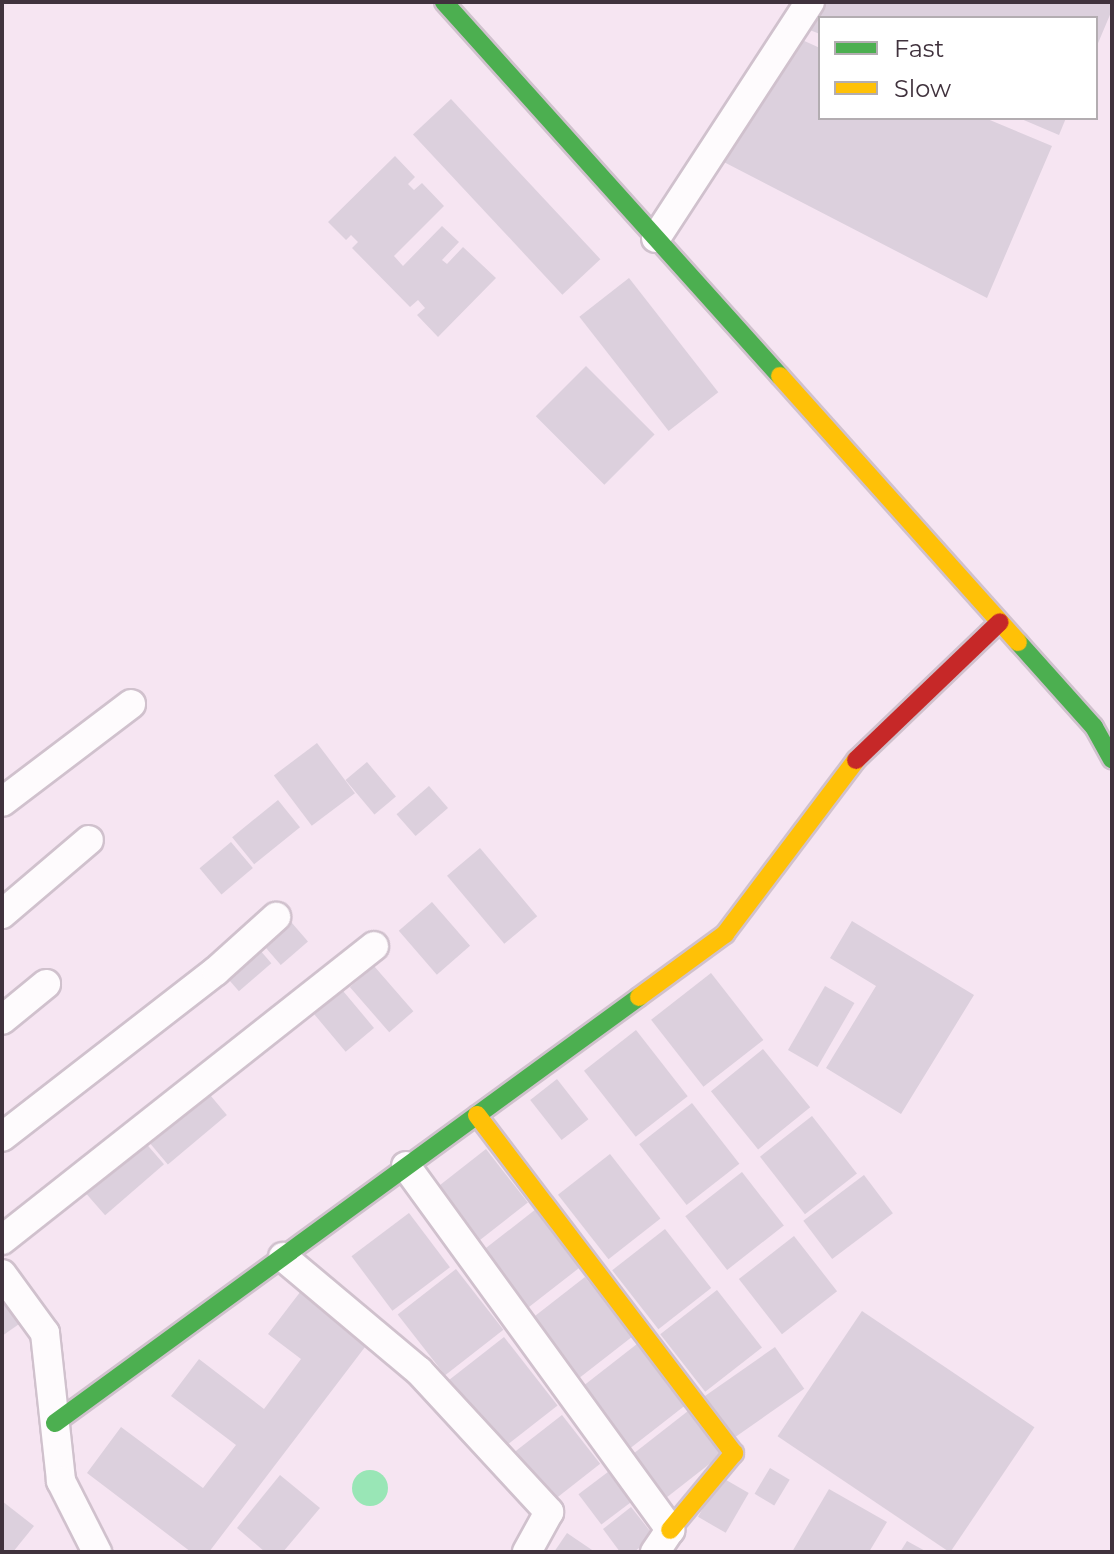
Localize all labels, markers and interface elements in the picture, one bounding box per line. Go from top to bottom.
legend [818,16,1098,120]
text: Fast [894,34,944,63]
text: Slow [894,74,951,103]

